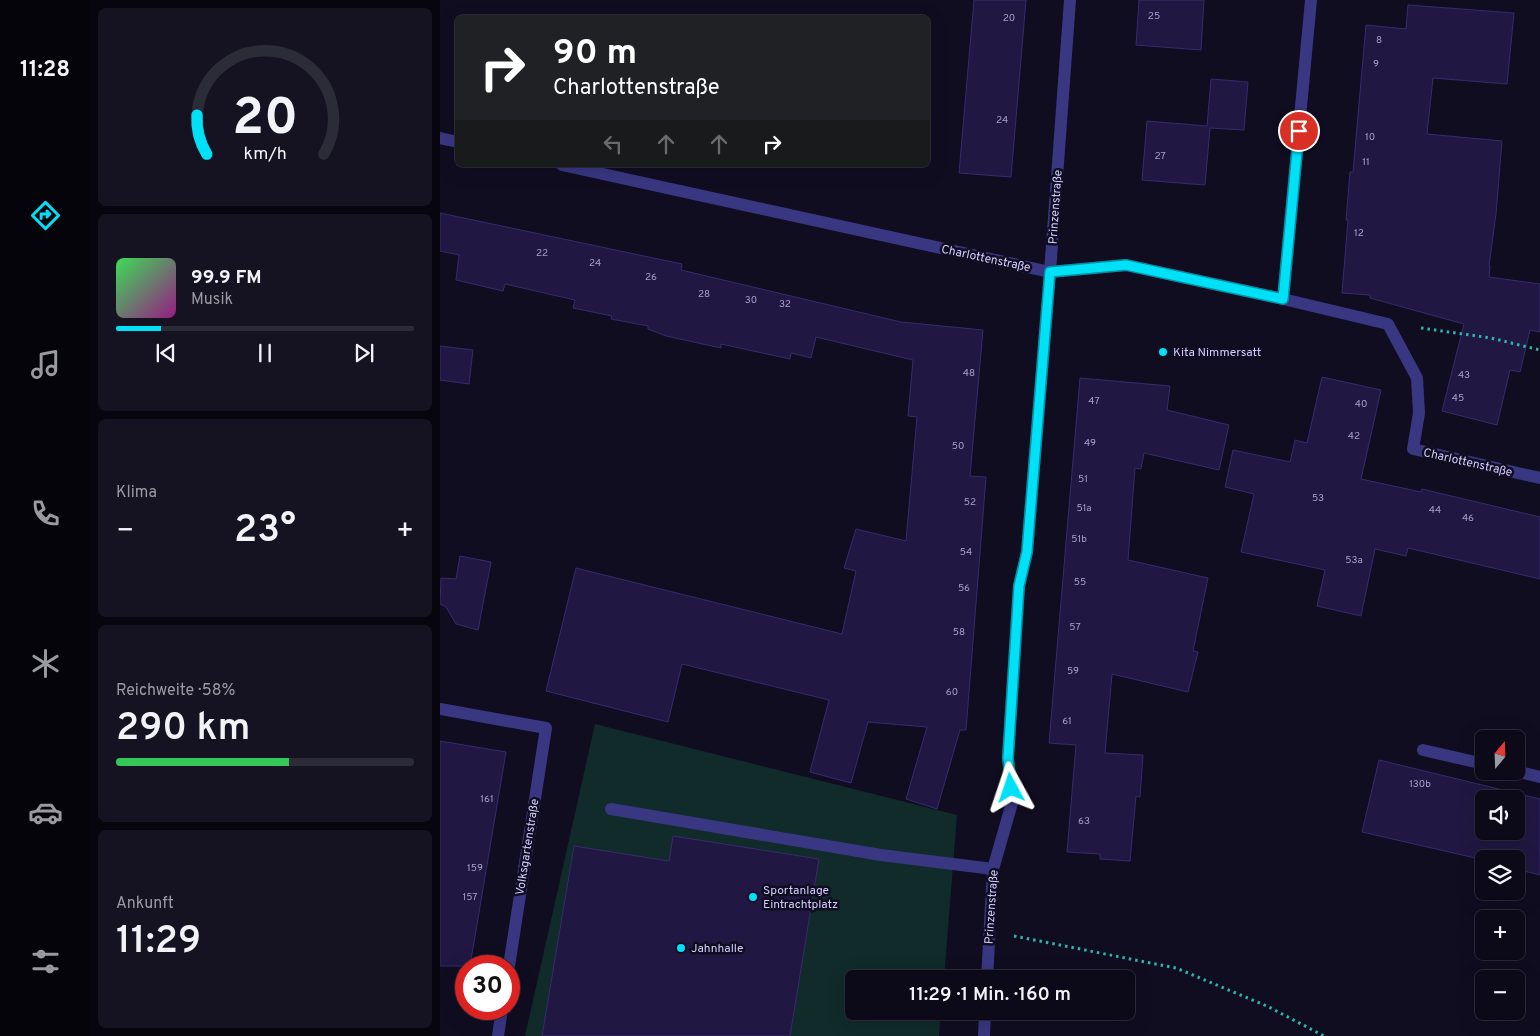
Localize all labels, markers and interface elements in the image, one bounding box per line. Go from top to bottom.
house number: 25 [1148,10,1160,23]
house number: 20 [1003,12,1015,25]
text: 90 m [553,32,637,76]
house number: 8 [1376,34,1382,47]
icon: right [470,35,535,100]
text: 11:28 [20,57,70,84]
house number: 9 [1373,58,1379,71]
text: Charlottenstraße [553,75,720,102]
text: 20 [232,87,298,153]
pin [1278,110,1320,152]
house number: 24 [996,114,1008,127]
icon: arrive [1285,117,1313,145]
icon: left [599,130,627,158]
icon: ahead [652,130,680,158]
icon: ahead [705,130,733,158]
icon: right [758,130,786,158]
house number: 10 [1365,131,1375,144]
text: km/h [243,143,287,166]
house number: 27 [1154,150,1166,163]
house number: 11 [1362,156,1370,169]
street label: Prinzenstraße [1045,169,1067,245]
icon: directions [28,198,63,233]
house number: 12 [1354,227,1364,240]
street label: Charlottenstraße [940,242,1032,276]
house number: 22 [536,247,548,260]
house number: 24 [589,257,601,270]
text: 99.9 FM [191,266,262,290]
house number: 26 [645,271,657,284]
house number: 28 [698,288,710,301]
text: Musik [191,290,233,310]
house number: 30 [745,294,757,307]
house number: 32 [779,298,791,311]
icon: previous [152,339,180,367]
icon: pause [251,339,279,367]
icon: next [350,339,378,367]
place label: Kita Nimmersatt [1173,345,1261,361]
marker: Kita Nimmersatt [1157,346,1169,358]
icon: music [28,347,63,382]
house number: 48 [963,367,975,380]
house number: 43 [1458,369,1470,382]
house number: 45 [1452,392,1464,405]
house number: 47 [1088,395,1100,408]
house number: 40 [1355,398,1367,411]
house number: 42 [1348,430,1360,443]
house number: 49 [1084,437,1096,450]
house number: 50 [952,440,964,453]
street label: Charlottenstraße [1422,445,1514,481]
house number: 51 [1078,473,1088,486]
text: Klima [116,483,157,503]
house number: 53 [1312,492,1324,505]
icon: phone [28,496,63,531]
house number: 52 [964,496,976,509]
house number: 51a [1077,502,1091,515]
house number: 44 [1429,504,1441,517]
text: 23° [234,507,296,556]
house number: 46 [1462,512,1474,525]
text: − [116,514,134,550]
text: + [396,514,414,550]
house number: 51b [1071,533,1087,546]
house number: 54 [960,546,972,559]
house number: 53a [1345,554,1363,567]
house number: 55 [1074,576,1086,589]
house number: 56 [958,582,970,595]
house number: 57 [1069,621,1081,634]
house number: 58 [953,626,965,639]
icon: climate [28,646,63,681]
house number: 59 [1067,665,1079,678]
text: Reichweite · 58% [116,681,235,701]
house number: 60 [946,686,958,699]
text: 290 km [116,705,250,754]
house number: 61 [1062,715,1072,728]
north arrow [1475,730,1525,780]
map controls [1475,730,1525,1020]
position arrow [984,761,1036,813]
house number: 130b [1409,778,1431,791]
button: sound [1475,790,1525,840]
house number: 161 [480,793,494,806]
icon: car [28,795,63,830]
street label: Volksgartenstraße [512,798,544,897]
house number: 63 [1078,815,1090,828]
button: layers [1475,850,1525,900]
house number: 159 [467,862,483,875]
street label: Prinzenstraße [981,869,1003,945]
place label: Sportanlage Eintrachtplatz [763,883,838,913]
house number: 157 [462,891,478,904]
marker: Sportanlage Eintrachtplatz [747,891,759,903]
text: Ankunft [116,894,174,914]
button: + [1475,910,1525,960]
text: 11:29 [116,918,201,967]
place label: Jahnhalle [691,941,743,957]
marker: Jahnhalle [675,942,687,954]
icon: filters [28,944,63,979]
speed limit sign: 30 [455,955,520,1020]
button: − [1475,970,1525,1020]
text: 11:29 · 1 Min. · 160 m [909,983,1071,1007]

